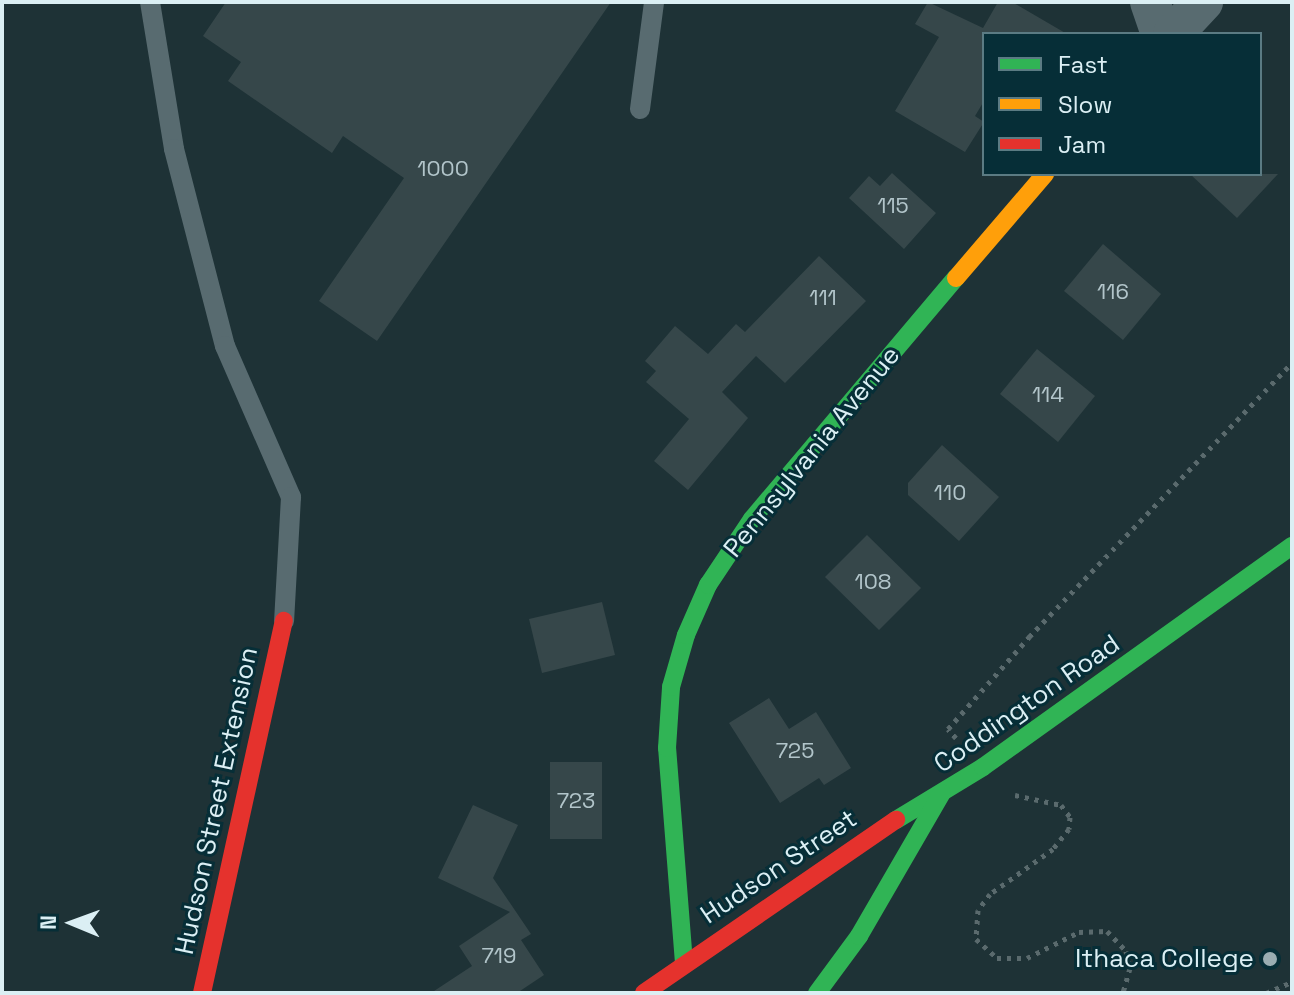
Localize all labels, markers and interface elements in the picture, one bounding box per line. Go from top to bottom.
legend [982,32,1262,176]
text: Fast [1058,49,1108,80]
text: Slow [1058,89,1112,120]
text: Jam [1058,129,1106,160]
house number: 1000 [417,156,469,182]
house number: 115 [877,193,909,219]
house number: 116 [1097,279,1129,305]
house number: 111 [809,285,837,311]
street label: Pennsylvania Avenue [717,340,907,564]
house number: 114 [1032,382,1064,408]
house number: 110 [934,480,966,506]
house number: 108 [854,569,892,595]
street label: Coddington Road [928,628,1126,780]
street label: Hudson Street Extension [169,645,265,957]
house number: 725 [776,738,814,764]
house number: 723 [557,788,595,814]
street label: Hudson Street [695,803,863,931]
north arrow [32,883,112,963]
text: N [34,915,62,930]
house number: 719 [482,943,516,969]
place label: Ithaca College [1075,943,1254,975]
marker: Ithaca College [1261,950,1279,968]

